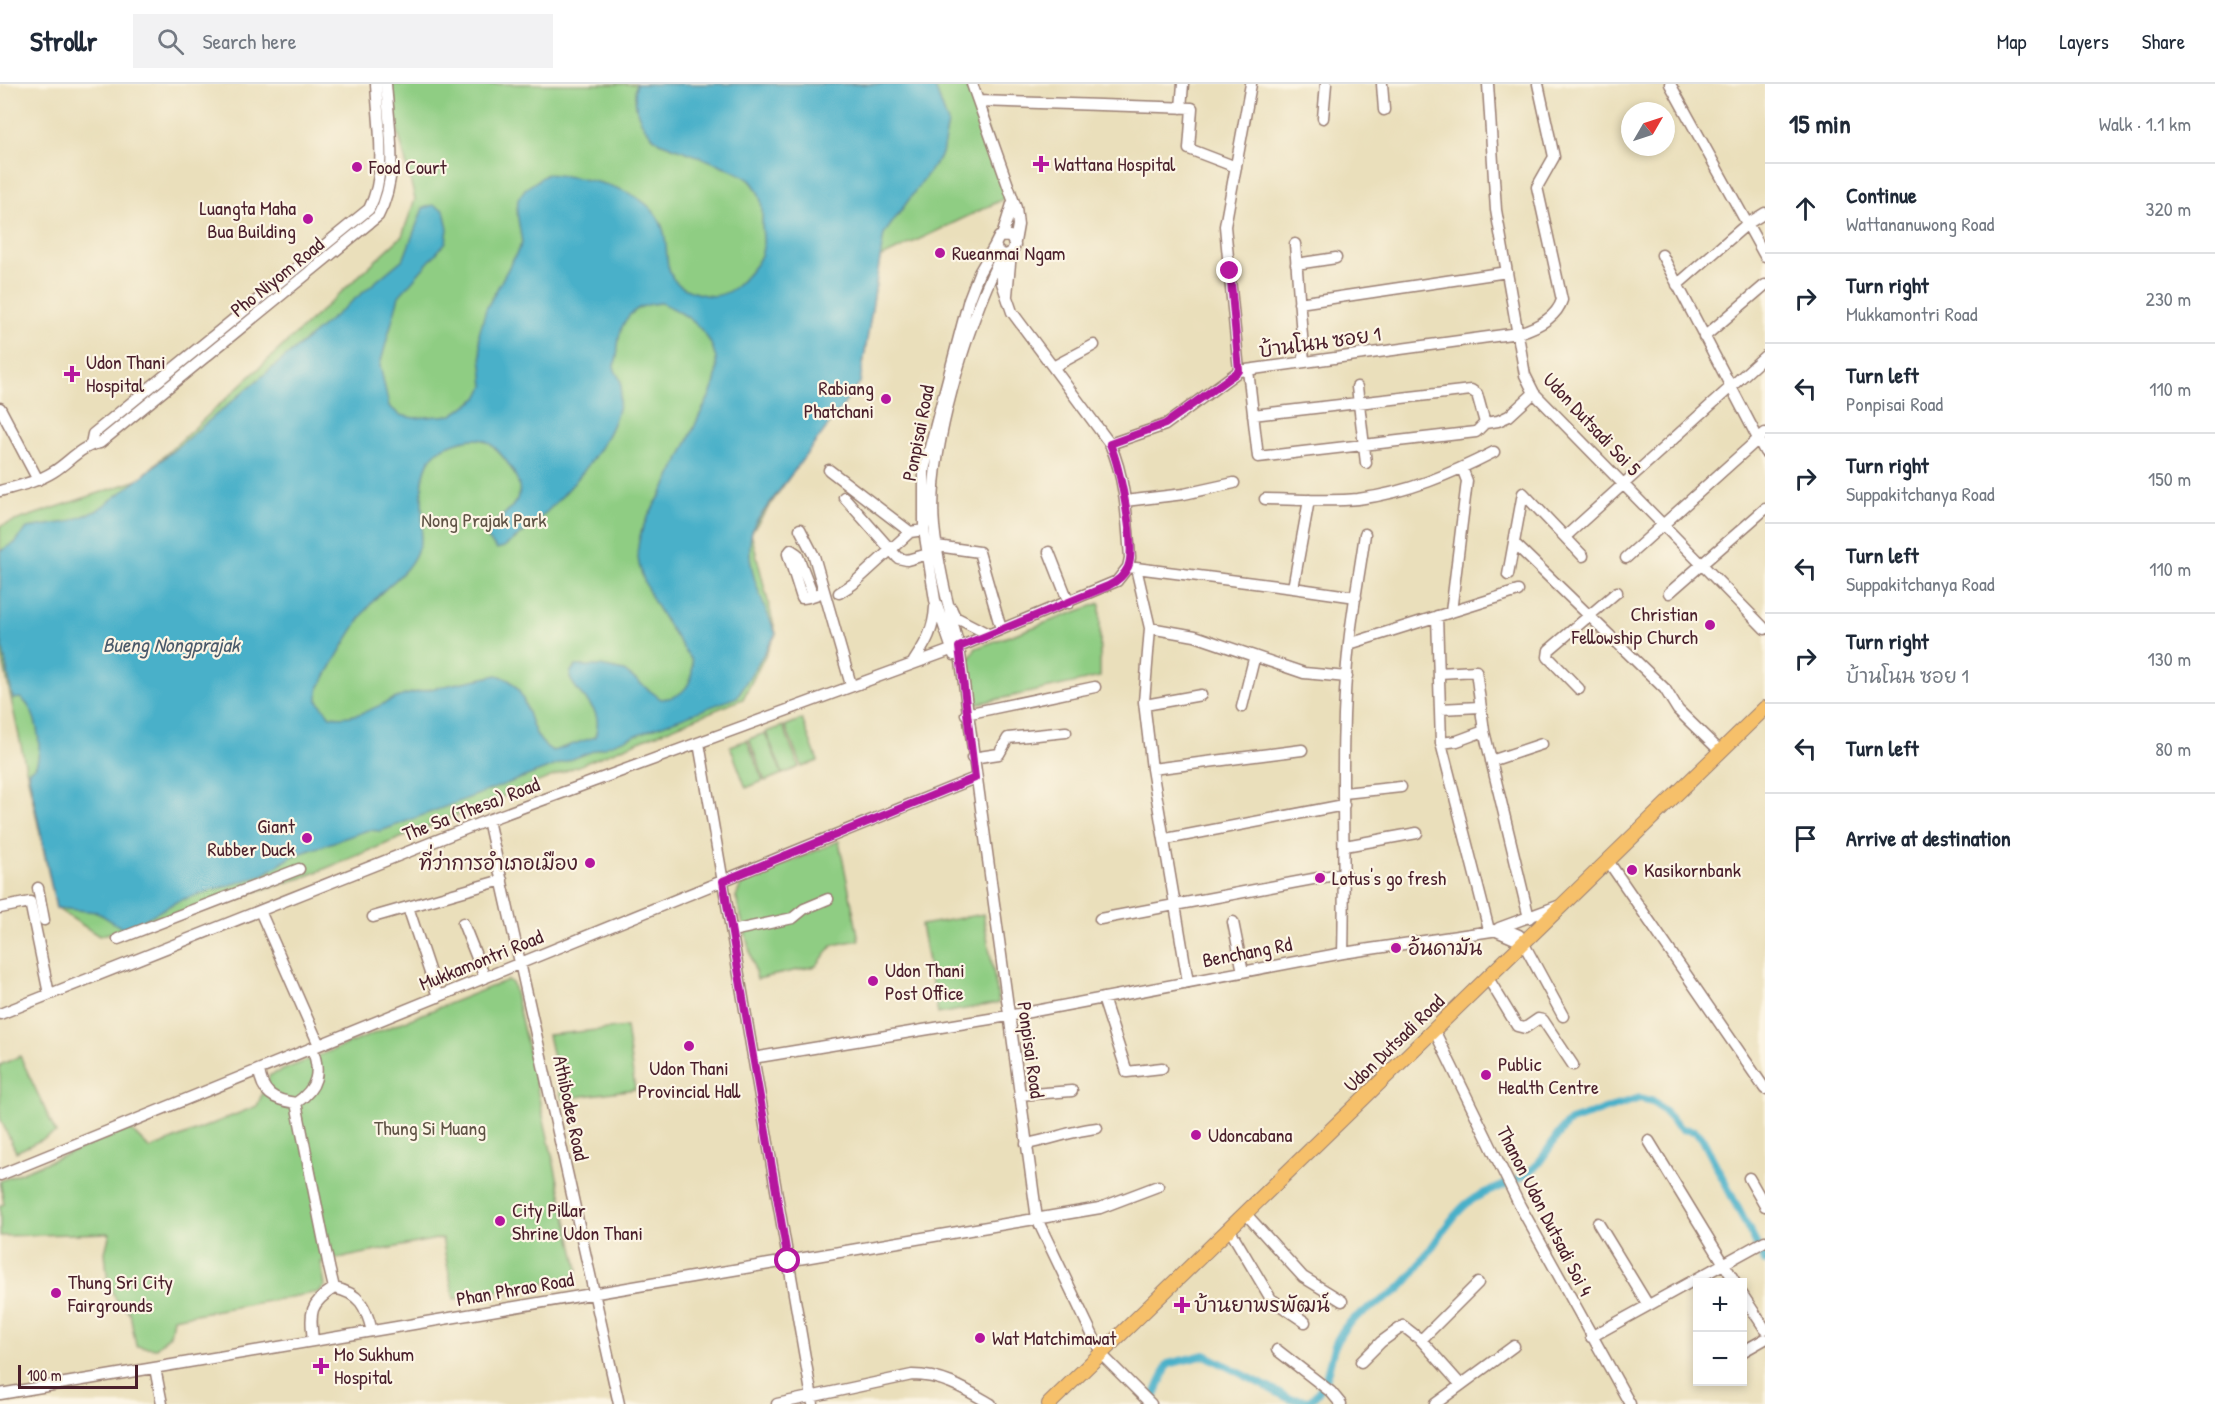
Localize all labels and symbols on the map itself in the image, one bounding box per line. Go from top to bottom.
north arrow [1621,102,1675,156]
place label: Wattana Hospital [1054,150,1176,177]
place label: Food Court [368,153,448,180]
marker: Wattana Hospital [1032,155,1050,173]
marker: Food Court [350,160,364,174]
place label: Luangta Maha Bua Building [199,194,296,244]
marker: Luangta Maha Bua Building [301,212,315,226]
street label: Pho Niyom Road [224,230,329,323]
place label: Rueanmai Ngam [952,239,1065,266]
marker: Rueanmai Ngam [933,246,947,260]
route end [1216,257,1242,283]
street label: บ้านโนน ซอย 1 [1257,320,1383,363]
place label: Udon Thani Hospital [86,348,166,398]
marker: Udon Thani Hospital [63,365,81,383]
street label: Udon Dutsadi Soi 5 [1537,366,1648,482]
place label: Rabiang Phatchani [804,374,874,424]
street label: Ponpisai Road [895,382,940,483]
marker: Rabiang Phatchani [879,392,893,406]
park label: Nong Prajak Park [421,506,547,533]
place label: Christian Fellowship Church [1571,600,1698,650]
marker: Christian Fellowship Church [1703,618,1717,632]
water label: Bueng Nongprajak [103,630,242,659]
street label: The Sa (Thesa) Road [399,770,543,847]
place label: Giant Rubber Duck [208,812,296,862]
marker: Giant Rubber Duck [300,831,314,845]
place label: ที่ว่าการอำเภอเมือง [419,844,578,876]
marker: ที่ว่าการอำเภอเมือง [583,856,597,870]
place label: Kasikornbank [1644,856,1741,883]
marker: Kasikornbank [1625,863,1639,877]
place label: Lotus's go fresh [1332,864,1446,891]
marker: Lotus's go fresh [1313,871,1327,885]
street label: Mukkamontri Road [415,922,547,997]
street label: Benchang Rd [1200,930,1294,973]
place label: อ้นดามัน [1408,934,1482,961]
marker: อ้นดามัน [1389,941,1403,955]
place label: Udon Thani Post Office [885,956,965,1006]
marker: Udon Thani Post Office [866,974,880,988]
street label: Udon Dutsadi Road [1337,988,1450,1098]
street label: Ponpisai Road [1011,1000,1052,1100]
marker: Udon Thani Provincial Hall [682,1039,696,1053]
place label: Public Health Centre [1498,1050,1599,1100]
street label: Athibodee Road [547,1053,596,1163]
place label: Udon Thani Provincial Hall [638,1054,741,1104]
marker: Public Health Centre [1479,1068,1493,1082]
park label: Thung Si Muang [374,1114,486,1141]
place label: Udoncabana [1208,1121,1293,1148]
street label: Thanon Udon Dutsadi Soi 4 [1491,1121,1600,1300]
marker: Udoncabana [1189,1128,1203,1142]
place label: City Pillar Shrine Udon Thani [512,1196,643,1246]
marker: City Pillar Shrine Udon Thani [493,1214,507,1228]
route start [774,1247,800,1273]
street label: Phan Phrao Road [454,1265,576,1312]
place label: Thung Sri City Fairgrounds [67,1268,173,1318]
marker: Thung Sri City Fairgrounds [49,1286,63,1300]
place label: บ้านยาพรพัฒน์ [1194,1291,1330,1318]
marker: บ้านยาพรพัฒน์ [1175,1298,1189,1312]
place label: Wat Matchimawat [992,1324,1117,1351]
marker: Wat Matchimawat [973,1331,987,1345]
place label: Mo Sukhum Hospital [334,1340,414,1390]
marker: Mo Sukhum Hospital [312,1357,330,1375]
scale bar [18,1362,138,1390]

